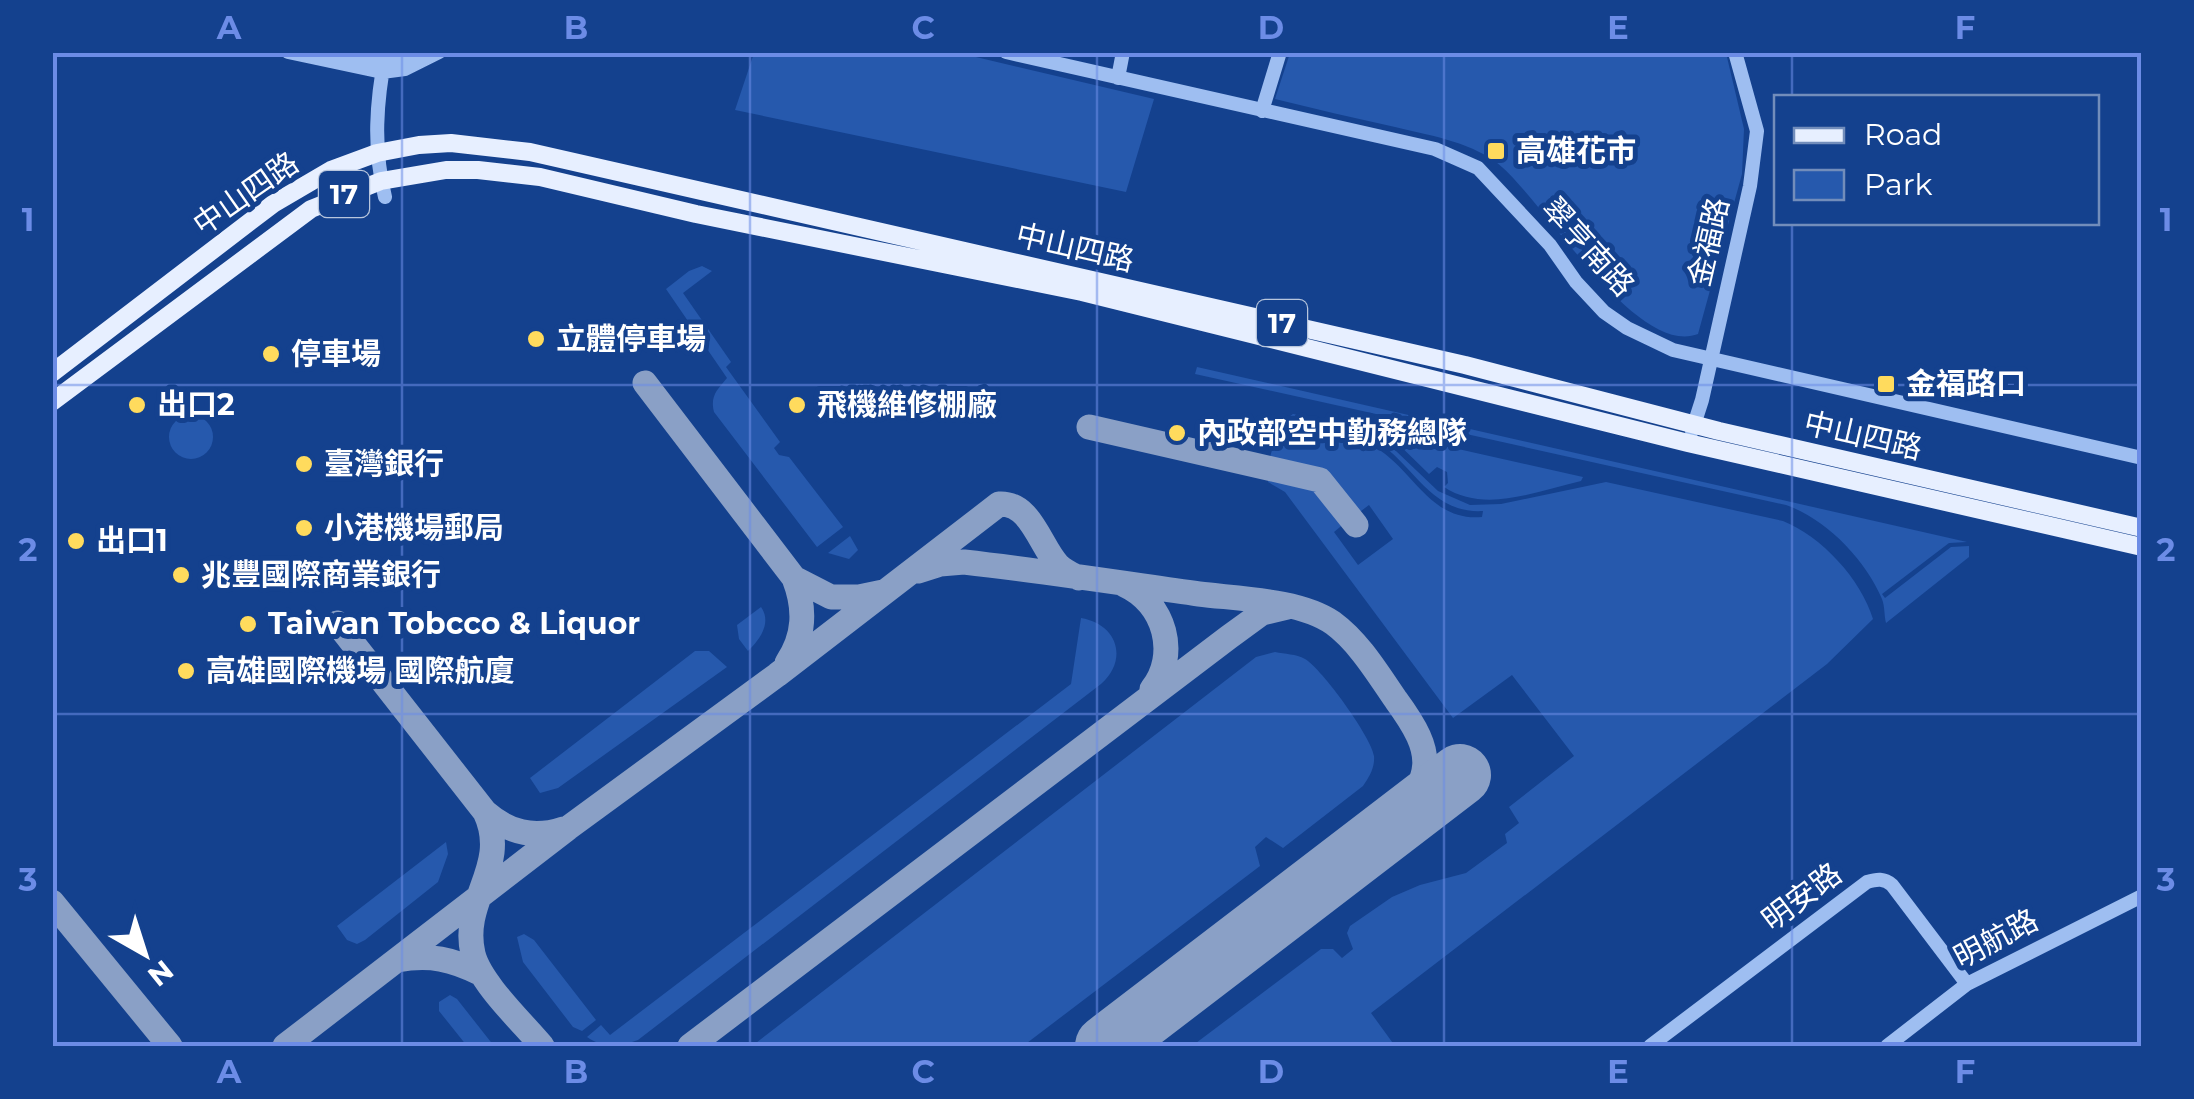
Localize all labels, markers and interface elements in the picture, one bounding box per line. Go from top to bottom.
text: A [216,8,242,47]
text: B [564,8,588,47]
text: C [911,8,935,47]
text: D [1258,8,1284,47]
text: E [1607,8,1629,47]
text: F [1955,8,1975,47]
legend [1774,95,2099,225]
text: Road [1864,116,1942,153]
place label: 高雄花市 [1516,132,1636,169]
marker: 高雄花市 [1485,140,1507,162]
street label: 中山四路 [186,144,305,243]
text: Park [1864,166,1933,203]
road number: 17 [319,171,369,217]
street label: 翠亨南路 [1534,190,1642,304]
street label: 金福路 [1680,194,1737,290]
text: 1 [22,200,34,239]
text: 1 [2160,200,2172,239]
street label: 中山四路 [1012,216,1138,279]
road number: 17 [1257,300,1307,346]
place label: 立體停車場 [556,320,706,357]
marker: 立體停車場 [525,328,547,350]
place label: 停車場 [291,335,381,372]
marker: 停車場 [260,343,282,365]
place label: 金福路口 [1906,365,2026,402]
marker: 金福路口 [1875,373,1897,395]
place label: 出口2 [157,386,235,423]
place label: 飛機維修棚廠 [817,386,997,423]
marker: 出口2 [126,394,148,416]
marker: 飛機維修棚廠 [786,394,808,416]
street label: 中山四路 [1800,404,1926,467]
place label: 內政部空中勤務總隊 [1197,414,1467,451]
marker: 內政部空中勤務總隊 [1166,422,1188,444]
place label: 臺灣銀行 [324,445,444,482]
marker: 臺灣銀行 [293,453,315,475]
place label: 小港機場郵局 [324,509,504,546]
marker: 小港機場郵局 [293,517,315,539]
place label: 出口1 [96,522,168,559]
text: 2 [19,530,37,569]
marker: 出口1 [65,530,87,552]
text: 2 [2157,530,2175,569]
place label: 兆豐國際商業銀行 [201,556,441,593]
marker: 兆豐國際商業銀行 [170,564,192,586]
place label: Taiwan Tobcco & Liquor [268,605,640,642]
marker: Taiwan Tobcco & Liquor [237,613,259,635]
place label: 高雄國際機場 國際航廈 [206,652,515,689]
marker: 高雄國際機場 國際航廈 [175,660,197,682]
street label: 明安路 [1755,855,1849,938]
text: 3 [18,860,37,899]
text: 3 [2156,860,2175,899]
street label: 明航路 [1947,901,2044,976]
north arrow [95,904,195,1004]
text: N [141,953,180,994]
text: A [216,1052,242,1091]
text: B [564,1052,588,1091]
text: C [911,1052,935,1091]
text: D [1258,1052,1284,1091]
text: E [1607,1052,1629,1091]
text: F [1955,1052,1975,1091]

